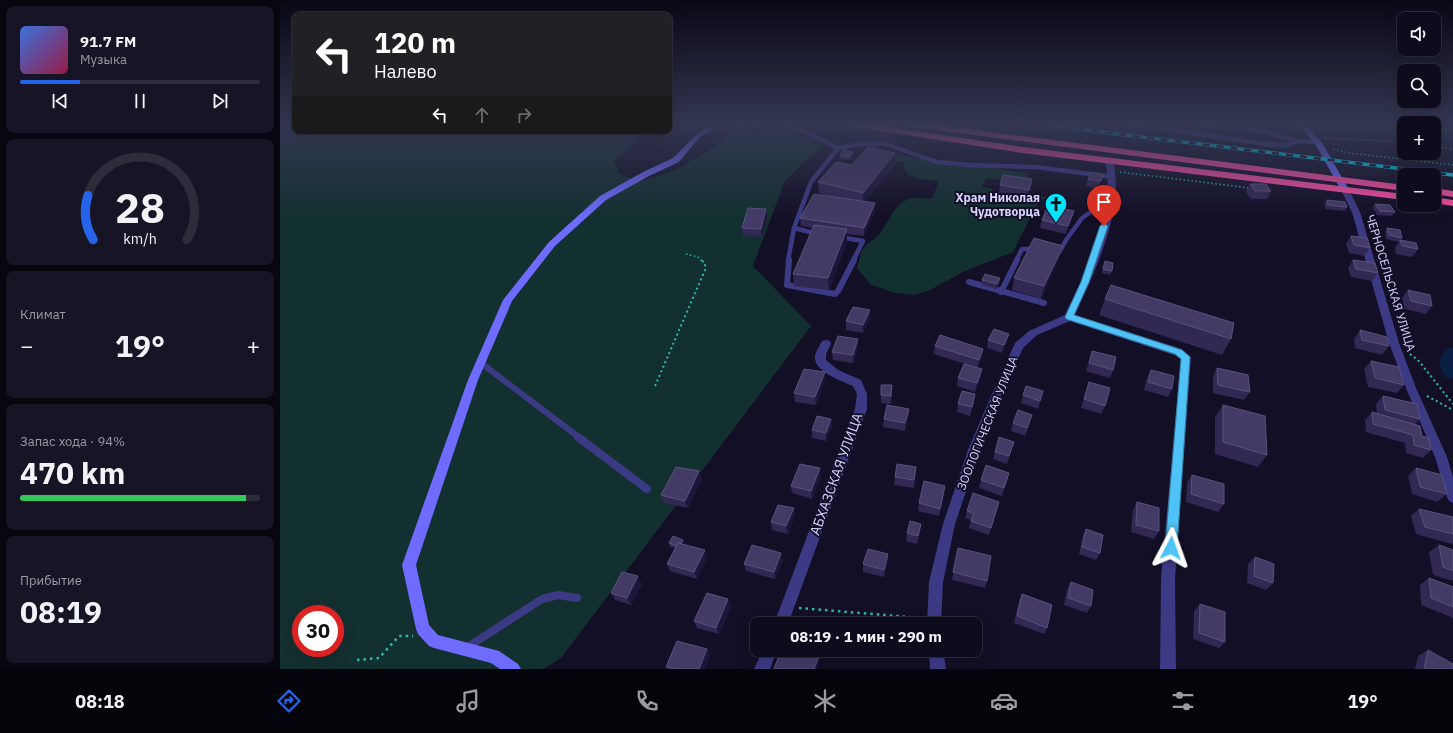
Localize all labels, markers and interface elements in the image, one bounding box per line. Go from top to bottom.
map controls [1397,12,1441,212]
button: sound [1397,12,1441,56]
text: 120 m [374,24,456,61]
icon: left [308,28,360,80]
text: 91.7 FM [80,32,136,51]
text: Музыка [80,51,127,68]
text: Налево [374,60,437,83]
button: search [1397,64,1441,108]
icon: previous [49,90,71,112]
icon: pause [129,90,151,112]
icon: next [209,90,231,112]
icon: left [429,104,451,126]
icon: ahead [471,104,493,126]
icon: right [513,104,535,126]
button: + [1397,116,1441,160]
button: − [1397,168,1441,212]
text: 28 [115,180,165,234]
pin [1087,185,1121,226]
place label: Храм Николая Чудотворца [955,190,1040,219]
church icon: Храм Николая Чудотворца [1043,191,1069,224]
icon: arrive [1093,191,1115,213]
street label: ЧЕРНОСЕЛЬСКАЯ УЛИЦА [1363,213,1419,354]
text: km/h [123,228,157,247]
text: Климат [20,306,66,323]
text: 19° [115,326,165,365]
text: − [20,331,33,360]
text: + [247,331,260,360]
street label: ЗООЛОГИЧЕСКАЯ УЛИЦА [953,354,1021,492]
street label: АБХАЗСКАЯ УЛИЦА [805,410,867,538]
text: Запас хода · 94% [20,433,125,450]
text: 470 km [20,453,125,492]
position arrow [1150,527,1192,569]
text: Прибытие [20,572,82,589]
text: 08:19 [20,592,102,631]
speed limit sign: 30 [292,605,344,657]
text: 08:19 · 1 мин · 290 m [790,627,942,646]
icon: directions [275,687,303,715]
icon: music [454,687,482,715]
icon: phone [633,687,661,715]
icon: climate [811,687,839,715]
icon: car [990,687,1018,715]
icon: filters [1169,687,1197,715]
text: 08:18 [75,690,125,713]
text: 19° [1348,690,1378,713]

